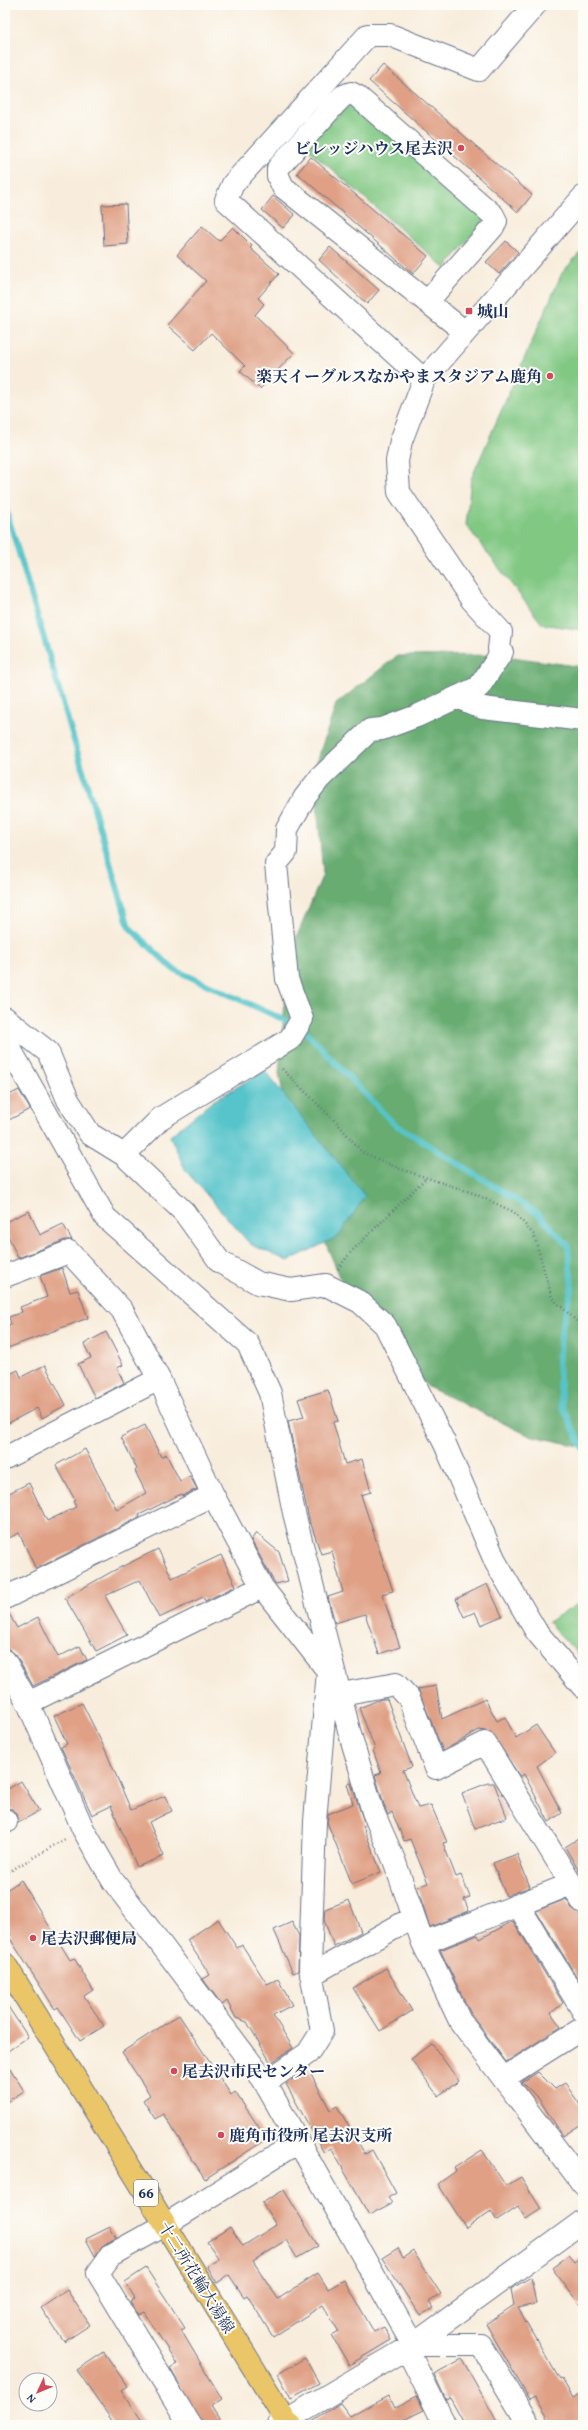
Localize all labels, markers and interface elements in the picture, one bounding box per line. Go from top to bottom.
place label: ビレッジハウス尾去沢 [295,136,453,160]
marker: ビレッジハウス尾去沢 [456,143,466,153]
place label: 城山 [477,299,509,323]
marker: 城山 [464,306,474,316]
place label: 楽天イーグルスなかやまスタジアム鹿角 [256,364,542,388]
marker: 楽天イーグルスなかやまスタジアム鹿角 [545,371,555,381]
place label: 尾去沢郵便局 [41,1926,137,1950]
marker: 尾去沢郵便局 [28,1933,38,1943]
place label: 尾去沢市民センター [182,2059,325,2083]
marker: 尾去沢市民センター [169,2066,179,2076]
place label: 鹿角市役所 尾去沢支所 [229,2123,393,2147]
marker: 鹿角市役所 尾去沢支所 [216,2130,226,2140]
road number: 66 [134,2180,158,2206]
street label: 十二所花輪大湯線 [153,2216,241,2338]
north arrow [18,2372,58,2412]
text: N [22,2390,39,2407]

